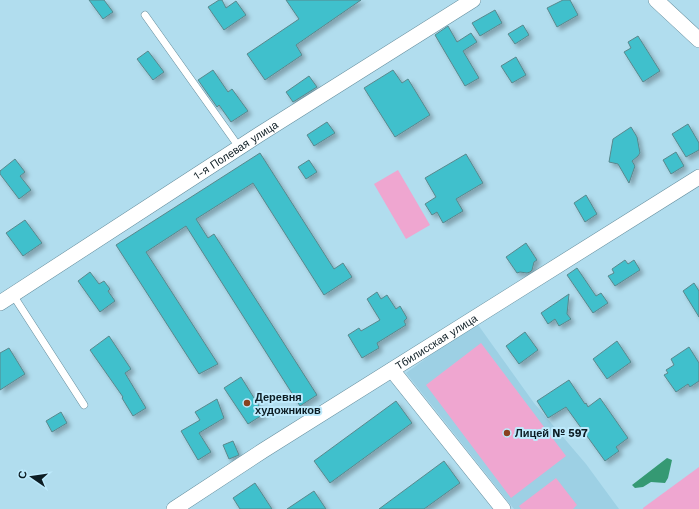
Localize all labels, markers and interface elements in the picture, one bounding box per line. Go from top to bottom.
street label: 1-я Полевая улица [191,118,281,182]
street label: Тбилисская улица [393,311,481,373]
place label: Деревня художников [255,391,321,417]
marker: Деревня художников [242,398,252,408]
place label: Лицей № 597 [515,427,588,440]
marker: Лицей № 597 [502,428,512,438]
north arrow [12,457,52,497]
text: С [16,469,30,480]

